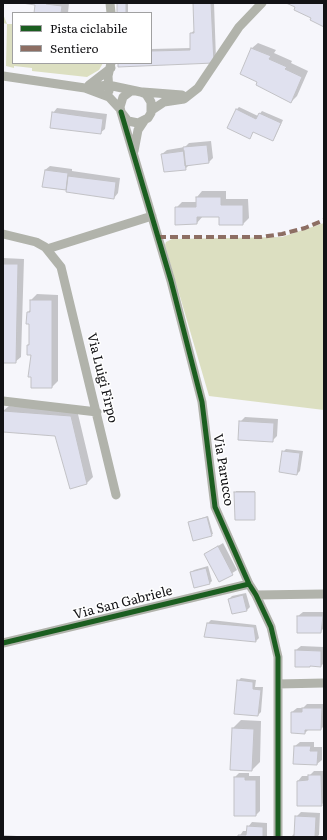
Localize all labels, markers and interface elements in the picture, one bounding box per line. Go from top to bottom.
legend [12,12,152,64]
text: Pista ciclabile [50,19,128,37]
text: Sentiero [50,39,98,57]
street label: Via Luigi Firpo [83,331,121,425]
street label: Via Parucco [210,433,236,507]
street label: Via San Gabriele [72,583,174,623]

